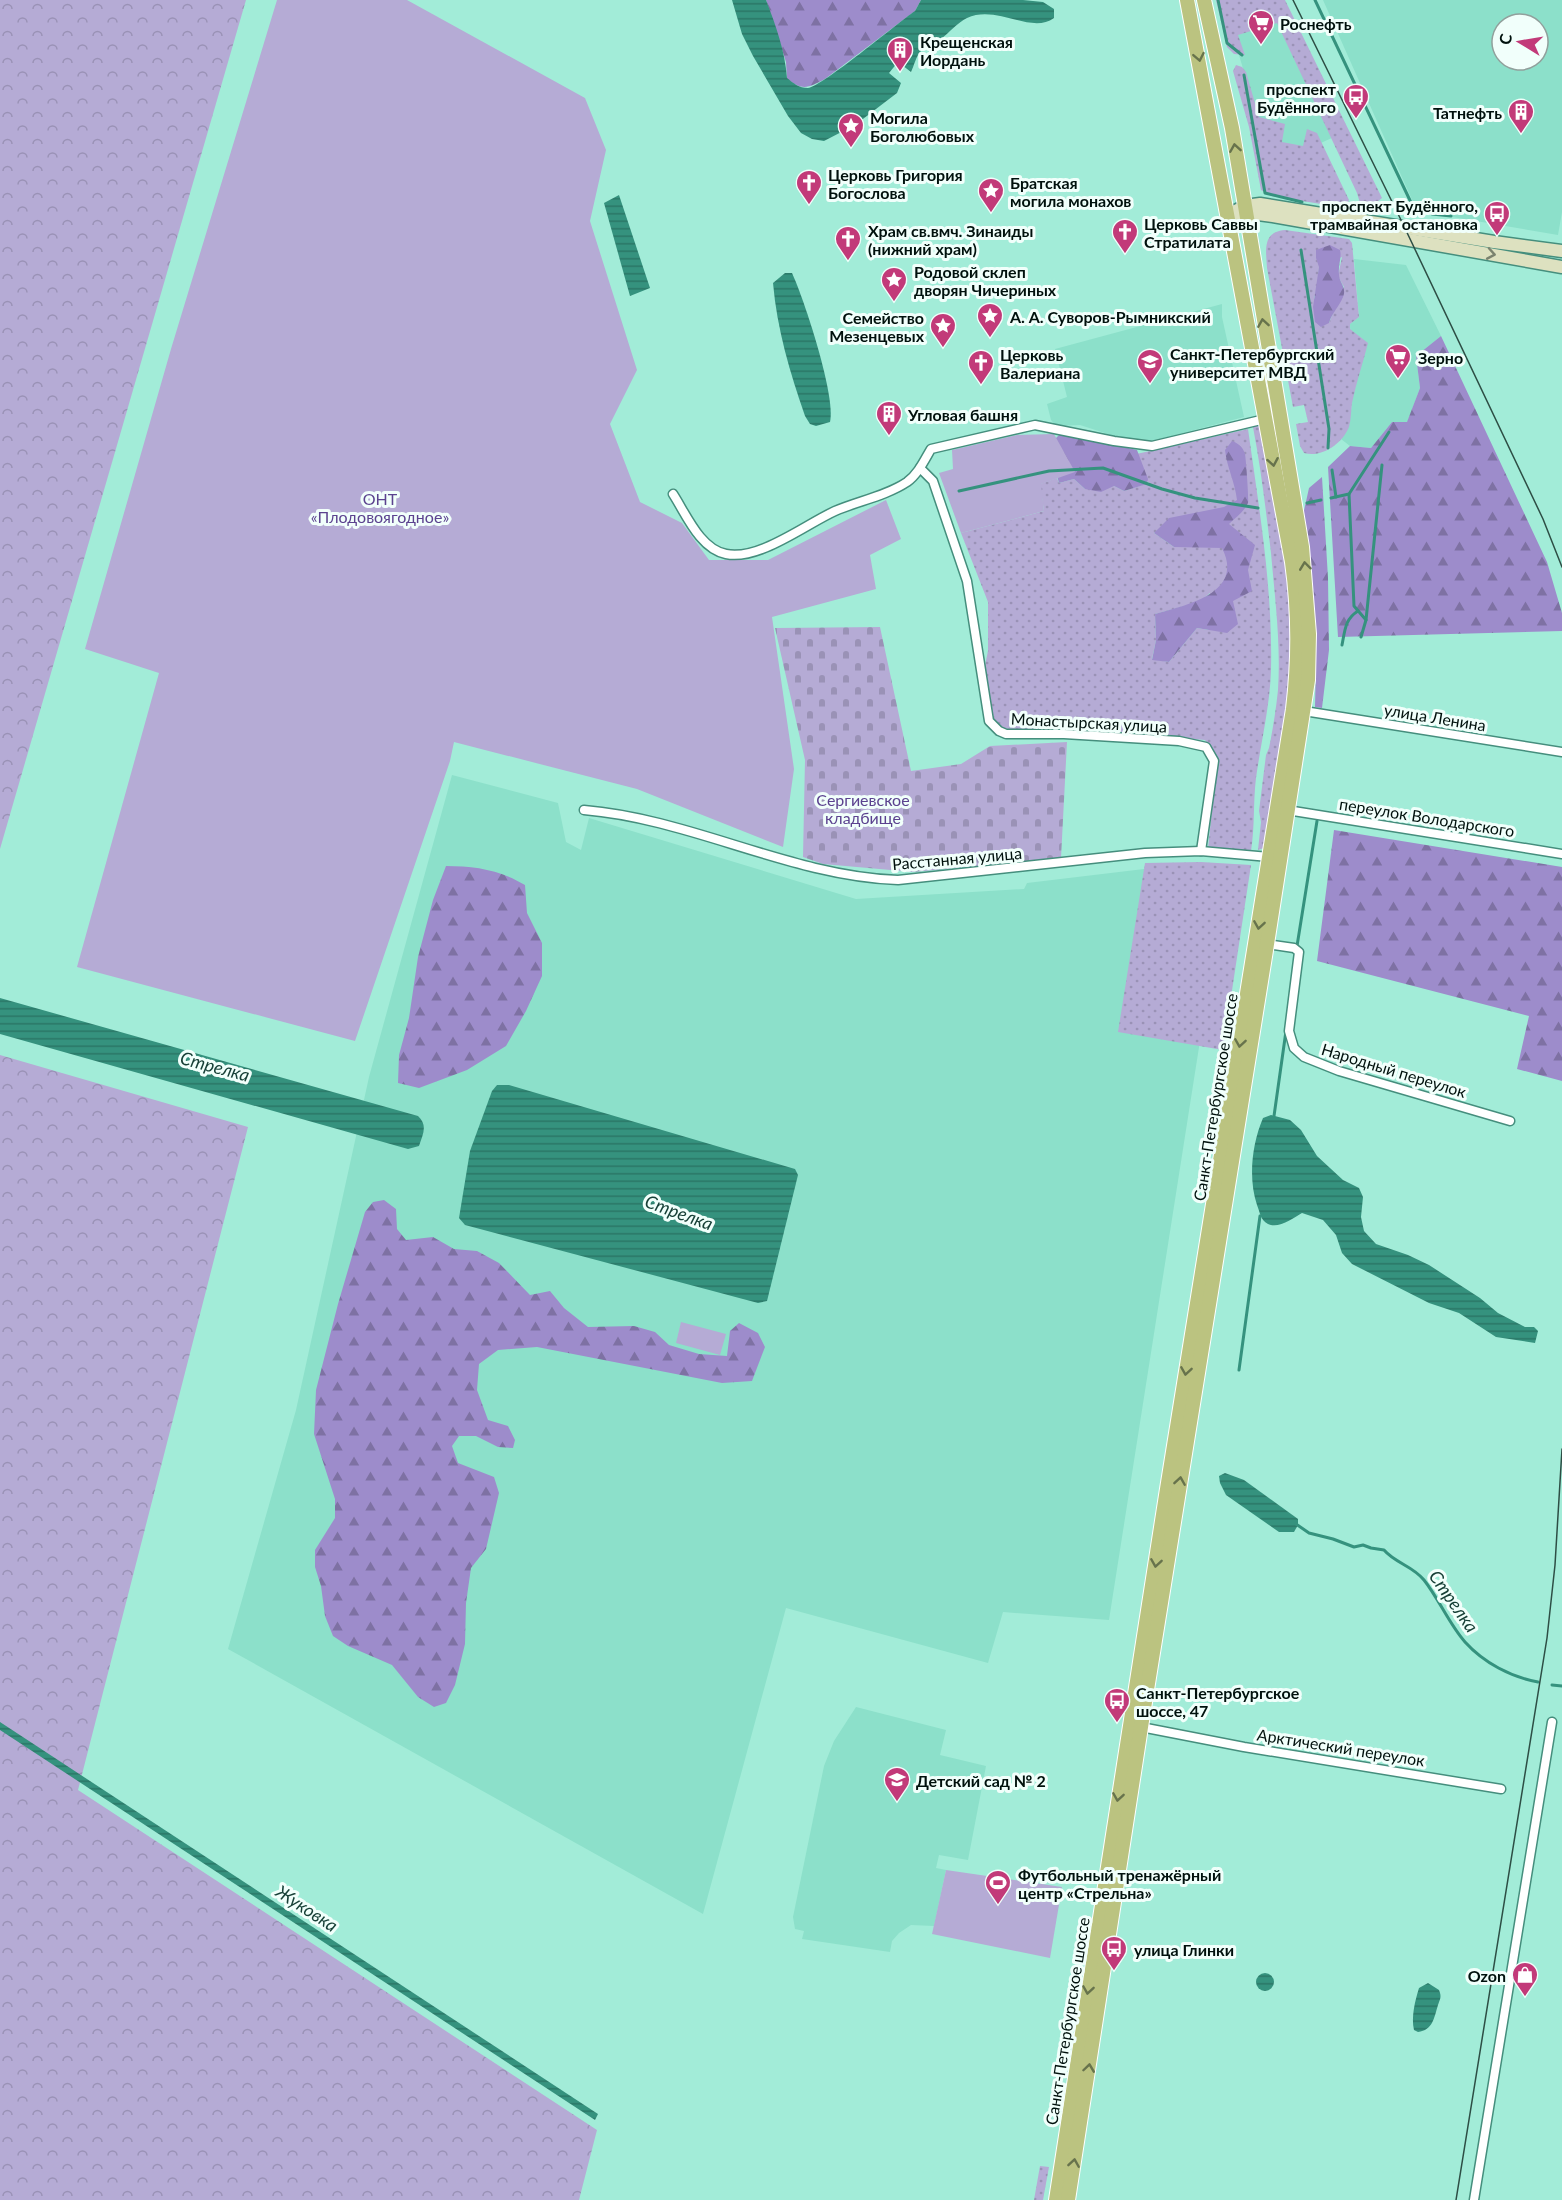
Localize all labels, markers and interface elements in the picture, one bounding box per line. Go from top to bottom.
supermarket icon: Роснефть [1246,8,1276,46]
north arrow [1490,12,1550,72]
place label: Роснефть [1280,14,1352,33]
place label: Крещенская Иордань [920,32,1013,69]
text: С [1494,32,1515,46]
building icon: Крещенская Иордань [885,35,915,73]
one-way arrow [1192,52,1205,62]
place label: проспект Будённого [1257,79,1337,116]
bus stop icon: проспект Будённого [1341,82,1371,120]
building icon: Татнефть [1506,97,1536,135]
place label: Татнефть [1433,103,1502,122]
place label: Могила Боголюбовых [870,108,975,145]
place icon: Могила Боголюбовых [836,111,866,149]
one-way arrow [1229,144,1242,154]
place label: Церковь Григория Богослова [828,165,963,202]
church icon: Церковь Григория Богослова [794,168,824,206]
place label: Братская могила монахов [1010,173,1131,210]
place icon: Братская могила монахов [976,176,1006,214]
place label: проспект Будённого, трамвайная остановка [1310,196,1478,233]
bus stop icon: проспект Будённого, трамвайная остановка [1482,199,1512,237]
place label: Церковь Саввы Стратилата [1144,214,1258,251]
church icon: Церковь Саввы Стратилата [1110,217,1140,255]
place label: Храм св.вмч. Зинаиды (нижний храм) [868,221,1033,258]
church icon: Храм св.вмч. Зинаиды (нижний храм) [833,224,863,262]
one-way arrow [1487,247,1496,259]
place label: Родовой склеп дворян Чичериных [914,262,1057,299]
place icon: Родовой склеп дворян Чичериных [879,265,909,303]
place icon: А. А. Суворов-Рымникский [975,301,1005,339]
place label: А. А. Суворов-Рымникский [1009,307,1211,326]
place label: Семейство Мезенцевых [829,308,925,345]
place icon: Семейство Мезенцевых [928,311,958,349]
one-way arrow [1258,318,1270,327]
supermarket icon: Зерно [1383,342,1413,380]
place label: Санкт-Петербургский университет МВД [1170,344,1334,381]
place label: Церковь Валериана [1000,345,1080,382]
school or university icon: Санкт-Петербургский университет МВД [1135,347,1165,385]
church icon: Церковь Валериана [966,348,996,386]
place label: Зерно [1418,348,1463,367]
building icon: Угловая башня [874,399,904,437]
place label: Угловая башня [907,405,1018,424]
one-way arrow [1267,457,1279,466]
park label: ОНТ «Плодовоягодное» [311,489,449,526]
one-way arrow [1299,562,1311,571]
street label: улица Ленина [1383,700,1487,734]
street label: Монастырская улица [1010,708,1168,736]
park label: Сергиевское кладбище [816,790,910,827]
street label: переулок Володарского [1338,794,1516,840]
street label: Расстанная улица [891,843,1023,873]
one-way arrow [1253,920,1265,929]
street label: Санкт-Петербургское шоссе [1189,992,1241,1202]
one-way arrow [1234,1038,1247,1048]
street label: Народный переулок [1319,1039,1469,1101]
water label: Стрелка [178,1046,252,1086]
water label: Стрелка [642,1190,716,1234]
one-way arrow [1181,1366,1193,1375]
one-way arrow [1174,1476,1186,1485]
one-way arrow [1150,1558,1162,1568]
water label: Стрелка [1425,1566,1483,1636]
place label: Санкт-Петербургское шоссе, 47 [1136,1683,1300,1720]
bus stop icon: Санкт-Петербургское шоссе, 47 [1102,1686,1132,1724]
street label: Арктический переулок [1256,1724,1427,1770]
school or university icon: Детский сад № 2 [882,1765,912,1803]
place label: Детский сад № 2 [916,1771,1046,1790]
one-way arrow [1113,1792,1125,1802]
place label: Футбольный тренажёрный центр «Стрельна» [1018,1865,1221,1902]
sports icon: Футбольный тренажёрный центр «Стрельна» [983,1868,1013,1906]
water label: Жуковка [271,1879,342,1936]
street label: Санкт-Петербургское шоссе [1041,1916,1093,2126]
bus stop icon: улица Глинки [1099,1934,1129,1972]
place label: улица Глинки [1134,1940,1234,1959]
shop icon: Ozon [1510,1960,1540,1998]
place label: Ozon [1468,1966,1506,1985]
one-way arrow [1083,1985,1095,1994]
one-way arrow [1082,2063,1094,2072]
one-way arrow [1067,2158,1079,2167]

